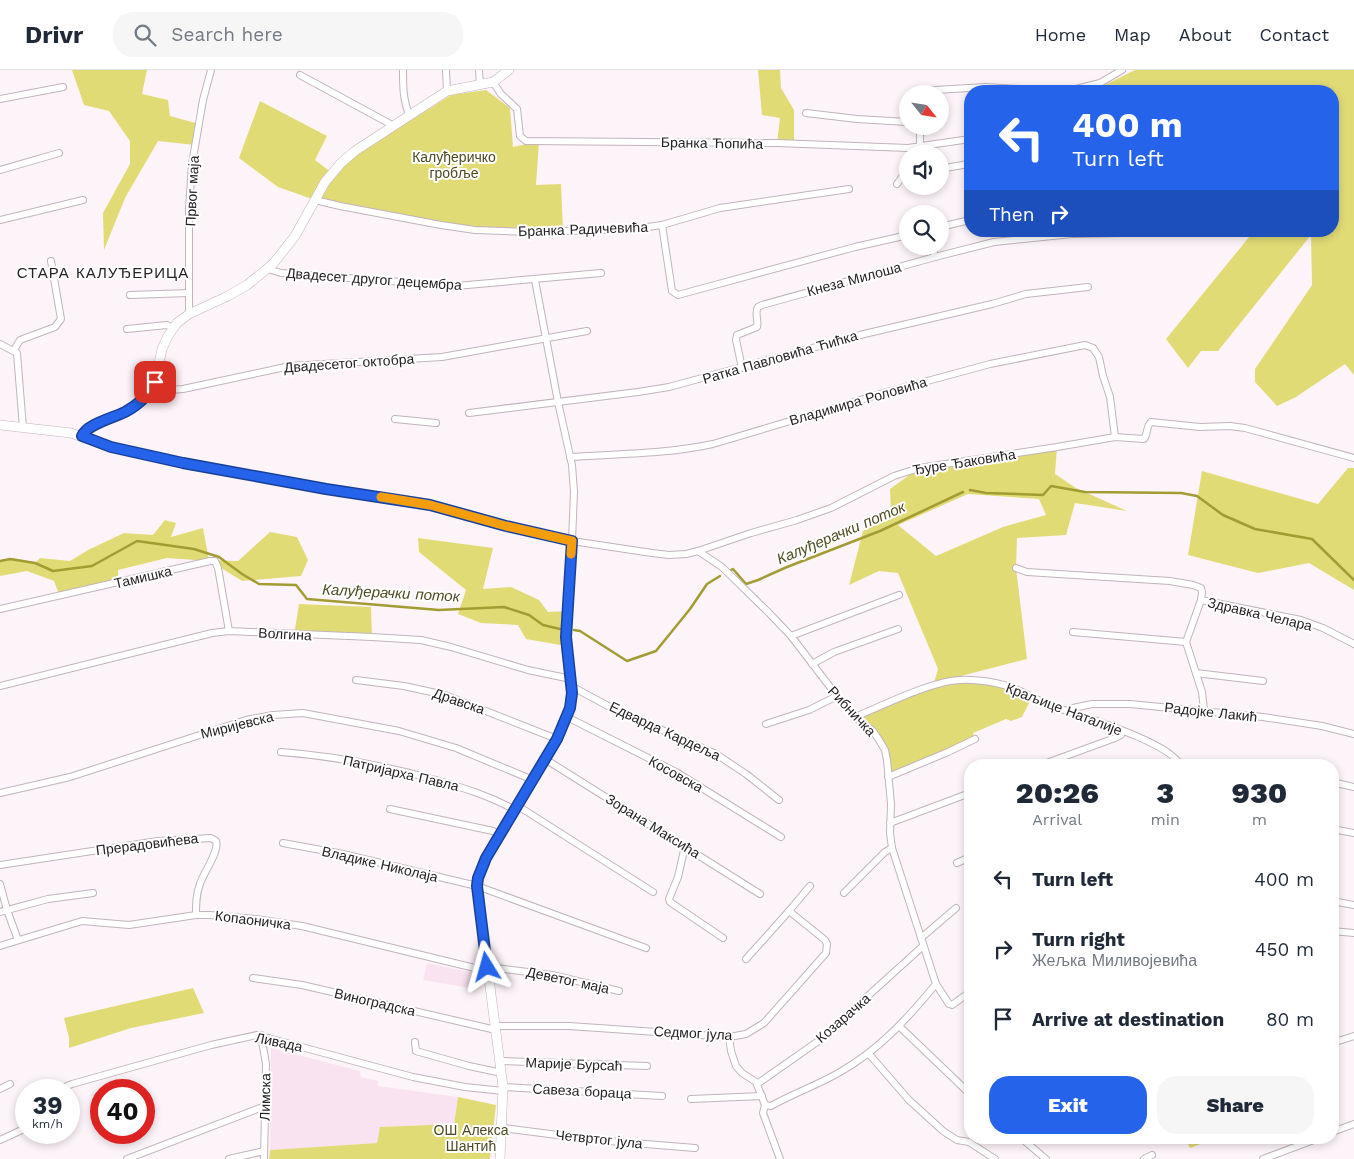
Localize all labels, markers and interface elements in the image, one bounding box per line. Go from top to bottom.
search box [113,12,463,57]
text: Drivr [25,21,83,49]
icon: search [131,21,159,49]
text: Search here [171,23,283,46]
text: Home [1035,24,1086,45]
text: Map [1114,24,1151,45]
text: About [1179,24,1231,45]
text: Contact [1259,24,1329,45]
north arrow [899,85,949,135]
map controls [899,85,949,255]
text: 400 m [1072,104,1183,146]
icon: left [989,105,1054,170]
street label: Бранка Ћопића [661,134,763,152]
button: sound [899,145,949,195]
text: Turn left [1072,146,1164,171]
park label: Калуђеричко гробље [412,149,496,181]
street label: Првог маја [182,155,202,227]
icon: right [1045,200,1073,228]
text: Then [989,203,1035,226]
button: search [899,205,949,255]
street label: Бранка Радичевића [518,219,648,239]
street label: Кнеза Милоша [805,259,903,299]
district label: СТАРА КАЛУЂЕРИЦА [17,264,189,282]
street label: Двадесет другог децембра [286,265,463,293]
street label: Ратка Павловића Ћићка [701,327,859,387]
street label: Двадесетог октобра [283,350,415,376]
pin [134,361,176,403]
icon: arrive [141,368,169,396]
street label: Владимира Роловића [787,374,929,428]
street label: Ђуре Ђаковића [911,446,1017,478]
water label: Калуђерачки поток [774,497,909,568]
street label: Тамишка [113,563,174,591]
water label: Калуђерачки поток [322,580,461,606]
street label: Здравка Челара [1206,594,1314,634]
street label: Волгина [258,625,312,643]
street label: Краљице Наталије [1004,679,1125,739]
street label: Рибничка [825,683,879,739]
street label: Дравска [431,685,487,717]
street label: Едварда Кардеља [607,698,723,764]
street label: Радојке Лакић [1164,699,1258,725]
street label: Миријевска [199,708,275,742]
street label: Патријарха Павла [342,752,461,794]
street label: Косовска [646,753,706,795]
text: 20:26 [1016,775,1099,810]
text: 3 [1156,775,1174,810]
text: 930 [1232,775,1287,810]
street label: Зорана Максића [603,790,703,862]
text: Arrival [1032,810,1082,829]
text: min [1151,810,1180,829]
text: m [1252,810,1267,829]
street label: Прерадовићева [95,830,199,858]
street label: Владике Николаја [320,843,440,885]
icon: left [989,865,1017,893]
text: Turn left [1032,868,1113,891]
text: 400 m [1254,868,1314,891]
street label: Копаоничка [214,907,292,933]
text: Turn right [1032,928,1125,951]
icon: right [989,935,1017,963]
text: 450 m [1255,938,1314,961]
position arrow [460,940,512,992]
text: Жељка Миливојевића [1032,951,1197,970]
street label: Деветог маја [525,963,611,997]
street label: Виноградска [333,985,417,1019]
street label: Козарачка [813,990,874,1046]
icon: arrive [989,1005,1017,1033]
text: Arrive at destination [1032,1008,1224,1031]
text: 80 m [1266,1008,1314,1031]
street label: Седмог јула [653,1023,733,1043]
street label: Ливада [254,1029,304,1055]
street label: Марије Бурсаћ [525,1054,623,1074]
street label: Лимска [257,1073,273,1121]
button: Exit [989,1076,1147,1134]
button: Share [1157,1076,1314,1134]
speed limit sign: 40 [90,1079,155,1144]
street label: Савеза бораца [532,1080,632,1102]
text: 39 [32,1091,63,1120]
text: km/h [32,1117,63,1131]
park label: ОШ Алекса Шантић [434,1122,509,1154]
street label: Четвртог јула [555,1126,644,1152]

